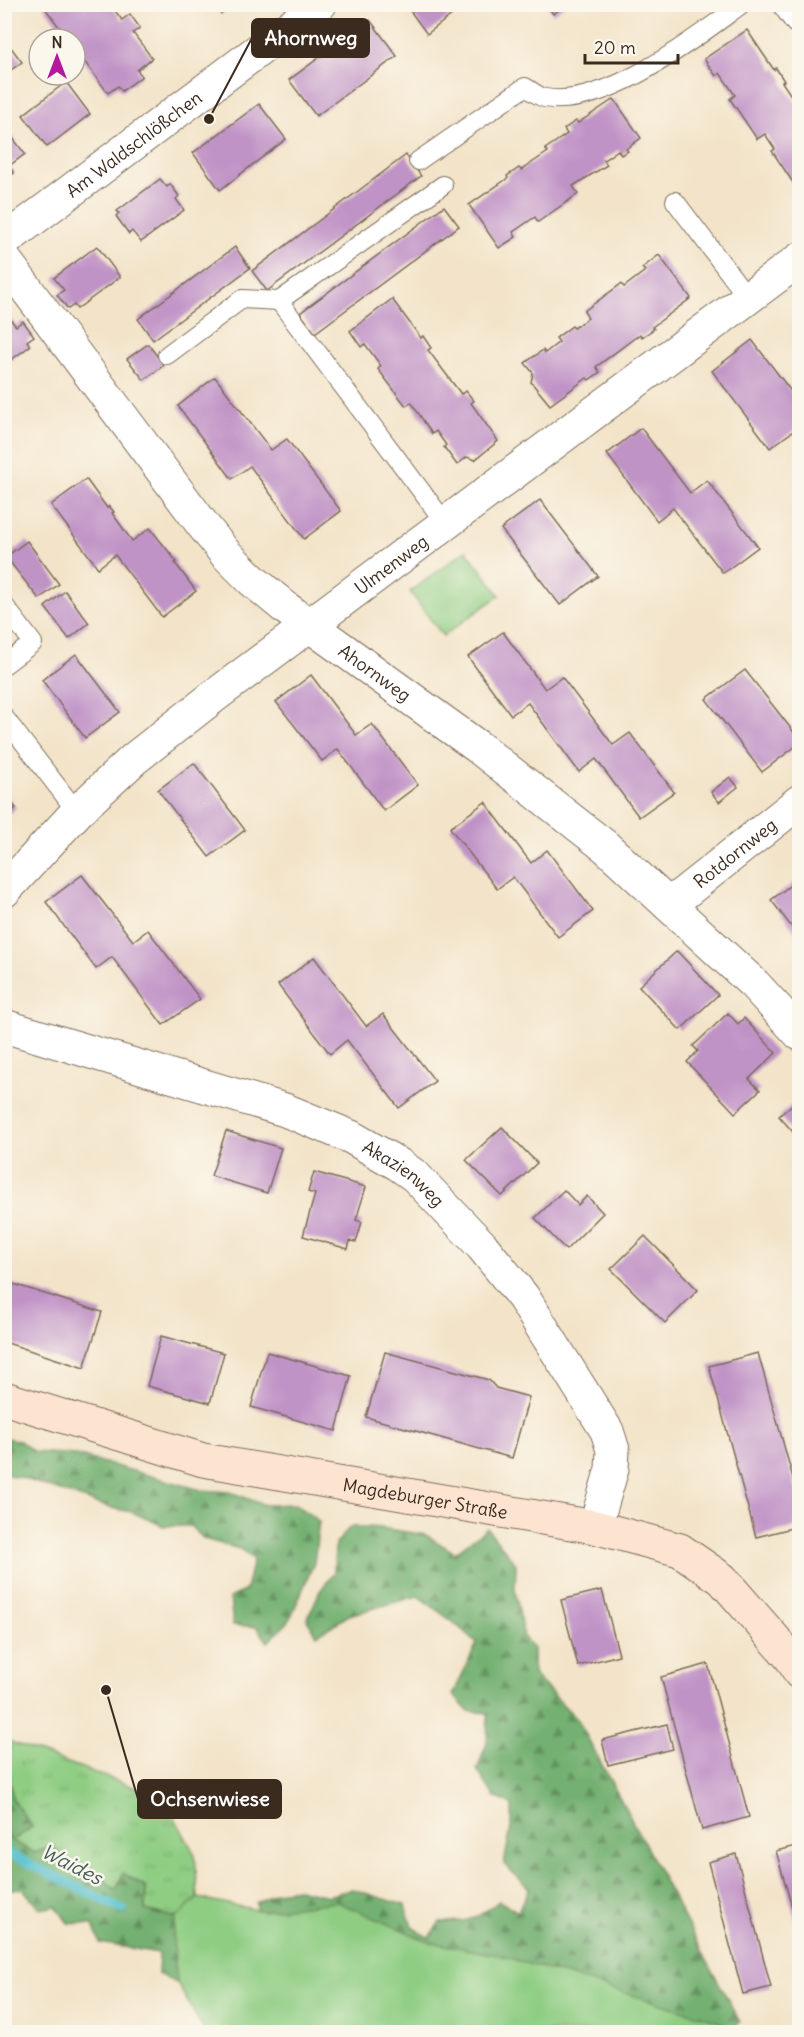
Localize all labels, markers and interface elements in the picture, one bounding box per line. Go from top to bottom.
callout: Ahornweg [252,19,369,57]
text: Ahornweg [265,25,357,50]
north arrow [27,27,87,87]
scale bar [585,27,678,65]
text: N [51,32,63,52]
text: 20 m [594,36,636,59]
street label: Am Waldschlößchen [61,85,206,202]
street label: Ulmenweg [350,529,432,599]
street label: Ahornweg [334,639,416,706]
street label: Rotdornweg [689,813,781,893]
street label: Akazienweg [359,1135,450,1211]
street label: Magdeburger Straße [341,1473,509,1523]
callout: Ochsenwiese [138,1780,281,1818]
text: Ochsenwiese [150,1786,270,1811]
water label: Waides [37,1838,108,1891]

